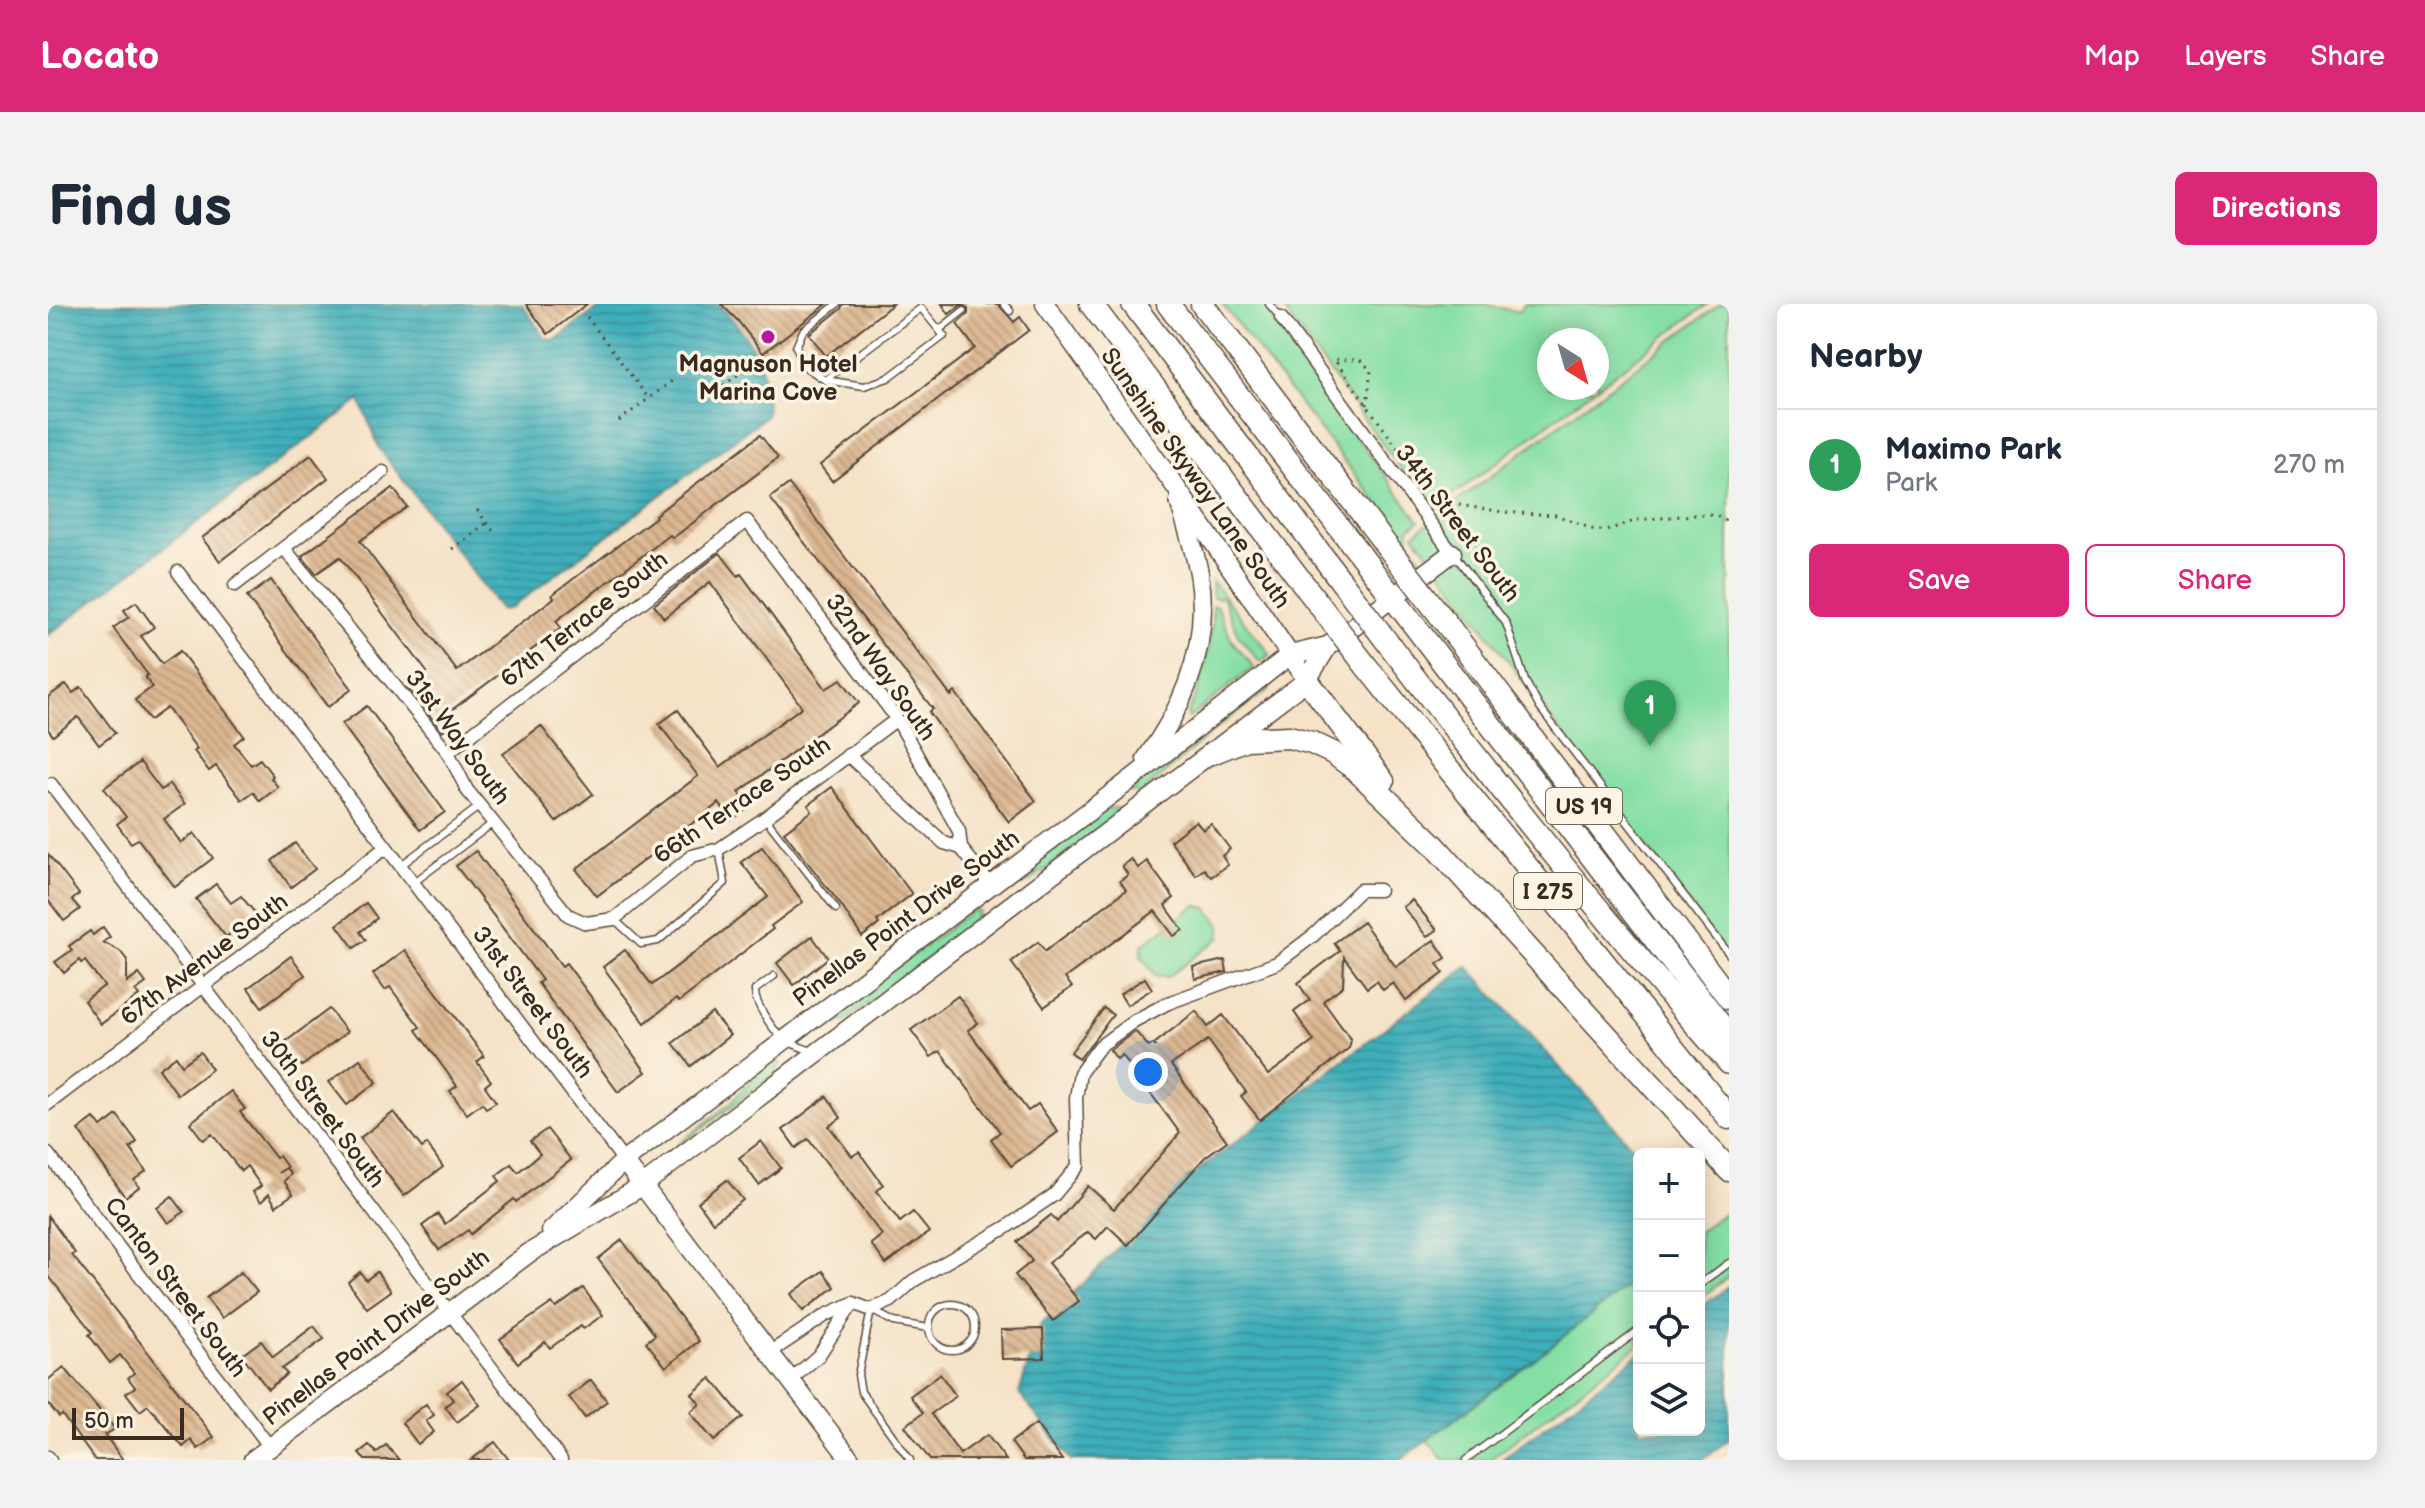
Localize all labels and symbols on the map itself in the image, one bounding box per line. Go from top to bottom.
marker: Magnuson Hotel Marina Cove [759,328,777,346]
north arrow [1537,328,1609,400]
street label: Sunshine Skyway Lane South [1094,343,1297,614]
place label: Magnuson Hotel Marina Cove [678,350,858,407]
street label: 34th Street South [1389,439,1526,608]
street label: 67th Terrace South [495,545,674,694]
street label: 32nd Way South [819,588,942,746]
street label: 31st Way South [399,664,516,811]
pin: 1 [1624,680,1676,746]
street label: 66th Terrace South [648,730,836,870]
road number: US 19 [1546,788,1622,824]
street label: Pinellas Point Drive South [787,824,1025,1013]
road number: I 275 [1514,873,1582,909]
street label: 67th Avenue South [115,887,294,1032]
street label: 31st Street South [466,920,599,1084]
street label: 30th Street South [254,1025,391,1194]
your location [1128,1052,1168,1092]
street label: Canton Street South [98,1192,253,1383]
street label: Pinellas Point Drive South [257,1243,495,1432]
scale bar [72,1404,184,1440]

